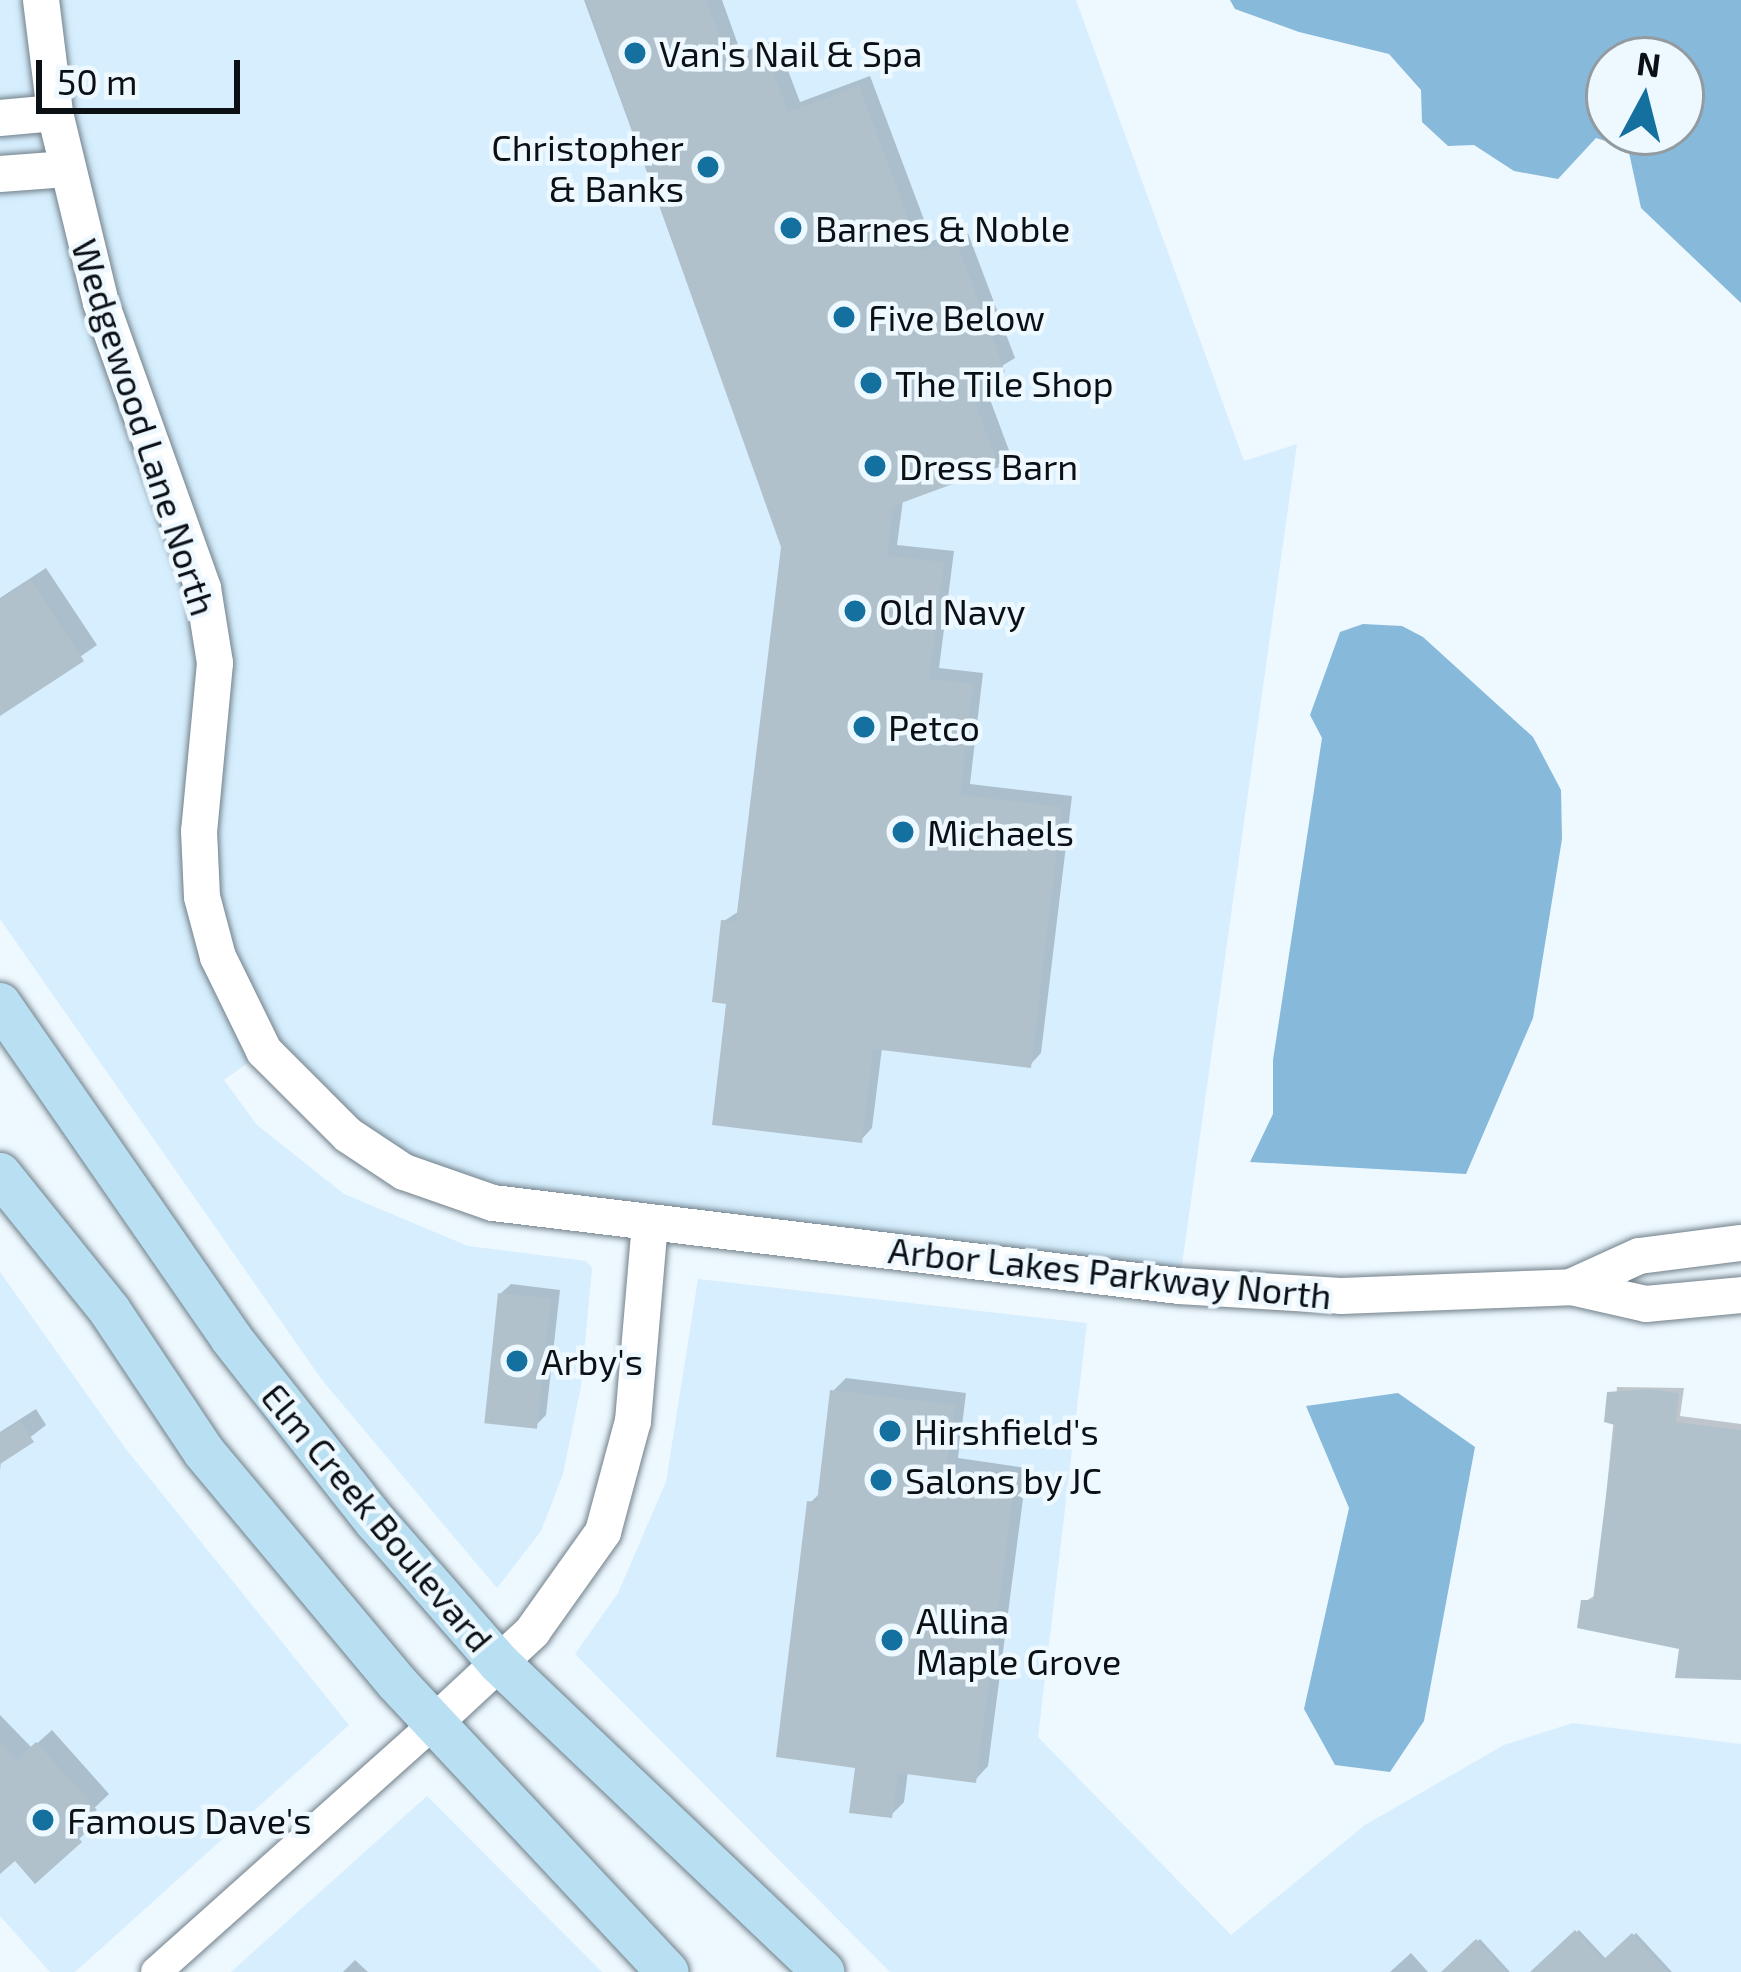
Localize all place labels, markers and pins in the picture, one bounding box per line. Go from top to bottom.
place label: Van's Nail & Spa [659,31,924,75]
marker: Van's Nail & Spa [622,40,648,66]
place label: Christopher & Banks [491,124,684,209]
marker: Christopher & Banks [695,154,721,180]
place label: Barnes & Noble [815,206,1070,250]
marker: Barnes & Noble [778,215,804,241]
place label: Five Below [868,295,1045,339]
marker: Five Below [831,304,857,330]
place label: The Tile Shop [895,361,1115,405]
marker: The Tile Shop [858,370,884,396]
place label: Dress Barn [899,444,1078,488]
marker: Dress Barn [862,453,888,479]
place label: Old Navy [879,589,1026,633]
marker: Old Navy [842,598,868,624]
place label: Petco [888,705,980,749]
marker: Petco [851,714,877,740]
place label: Michaels [927,810,1074,854]
marker: Michaels [890,819,916,845]
place label: Arby's [541,1339,643,1383]
marker: Arby's [504,1348,530,1374]
place label: Hirshfield's [914,1409,1099,1453]
marker: Hirshfield's [877,1418,903,1444]
place label: Salons by JC [905,1458,1104,1502]
marker: Salons by JC [868,1467,894,1493]
place label: Allina Maple Grove [916,1597,1121,1682]
marker: Allina Maple Grove [879,1627,905,1653]
place label: Famous Dave's [67,1798,312,1842]
marker: Famous Dave's [30,1807,56,1833]

